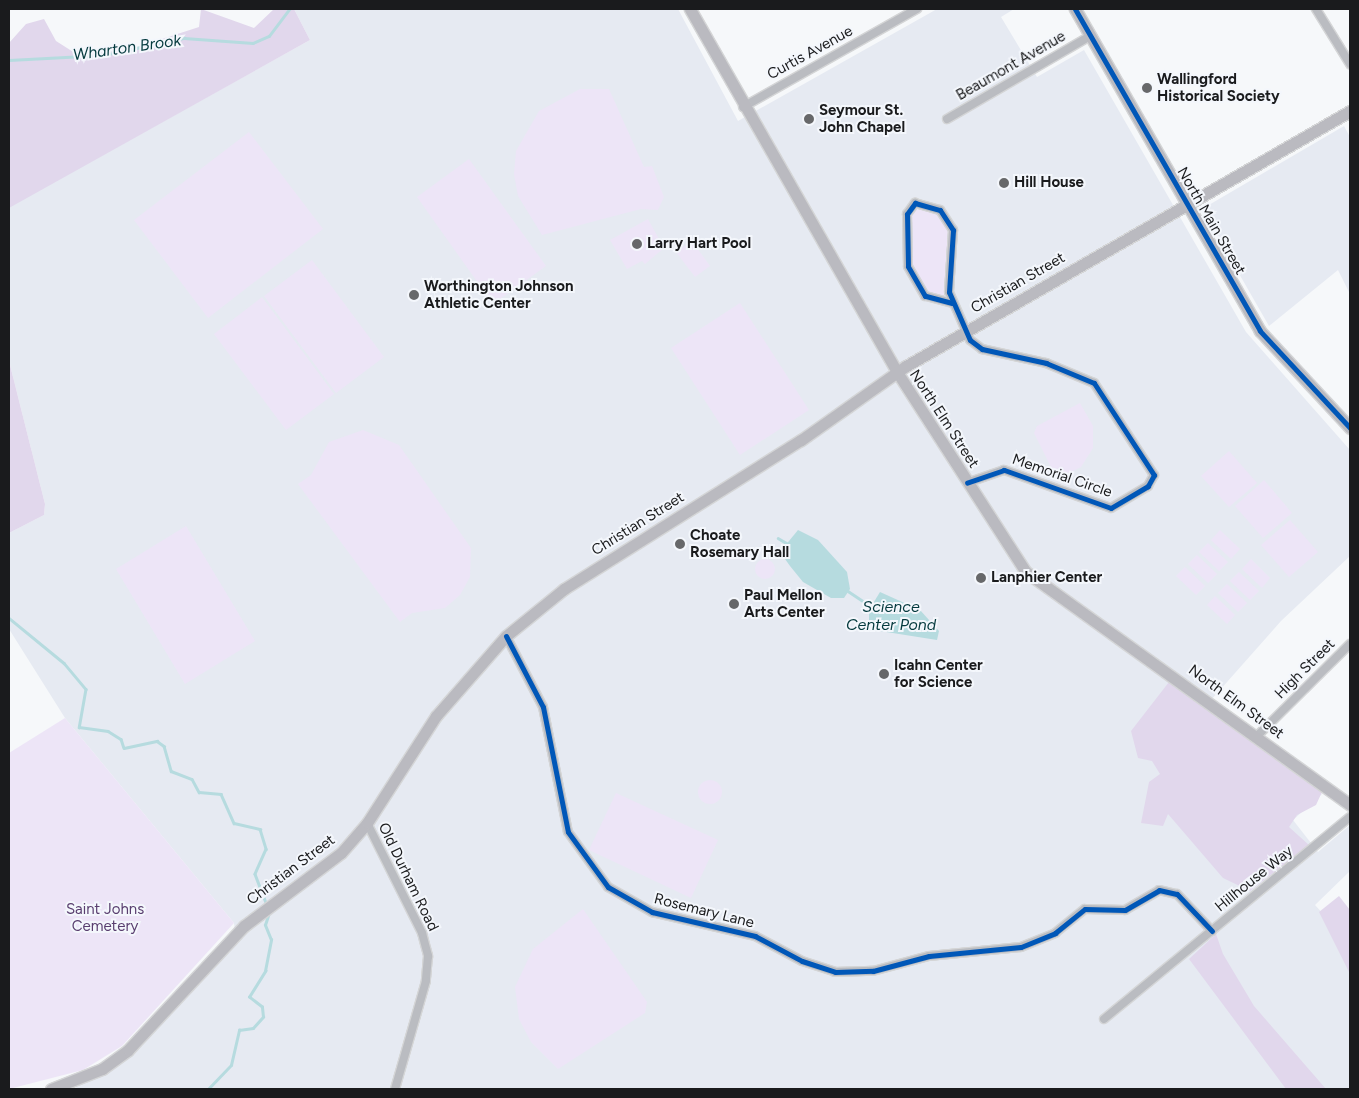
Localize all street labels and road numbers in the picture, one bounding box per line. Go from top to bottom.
street label: Curtis Avenue [764,22,856,84]
street label: Beaumont Avenue [953,27,1069,105]
street label: North Main Street [1173,164,1249,278]
street label: Christian Street [968,249,1068,317]
street label: North Elm Street [905,366,983,472]
street label: Memorial Circle [1010,450,1114,502]
street label: Christian Street [588,488,688,560]
street label: High Street [1271,635,1339,703]
street label: North Elm Street [1185,661,1287,743]
street label: Old Durham Road [374,820,442,934]
street label: Christian Street [243,831,339,909]
street label: Hillhouse Way [1211,842,1297,916]
street label: Rosemary Lane [652,890,756,932]

